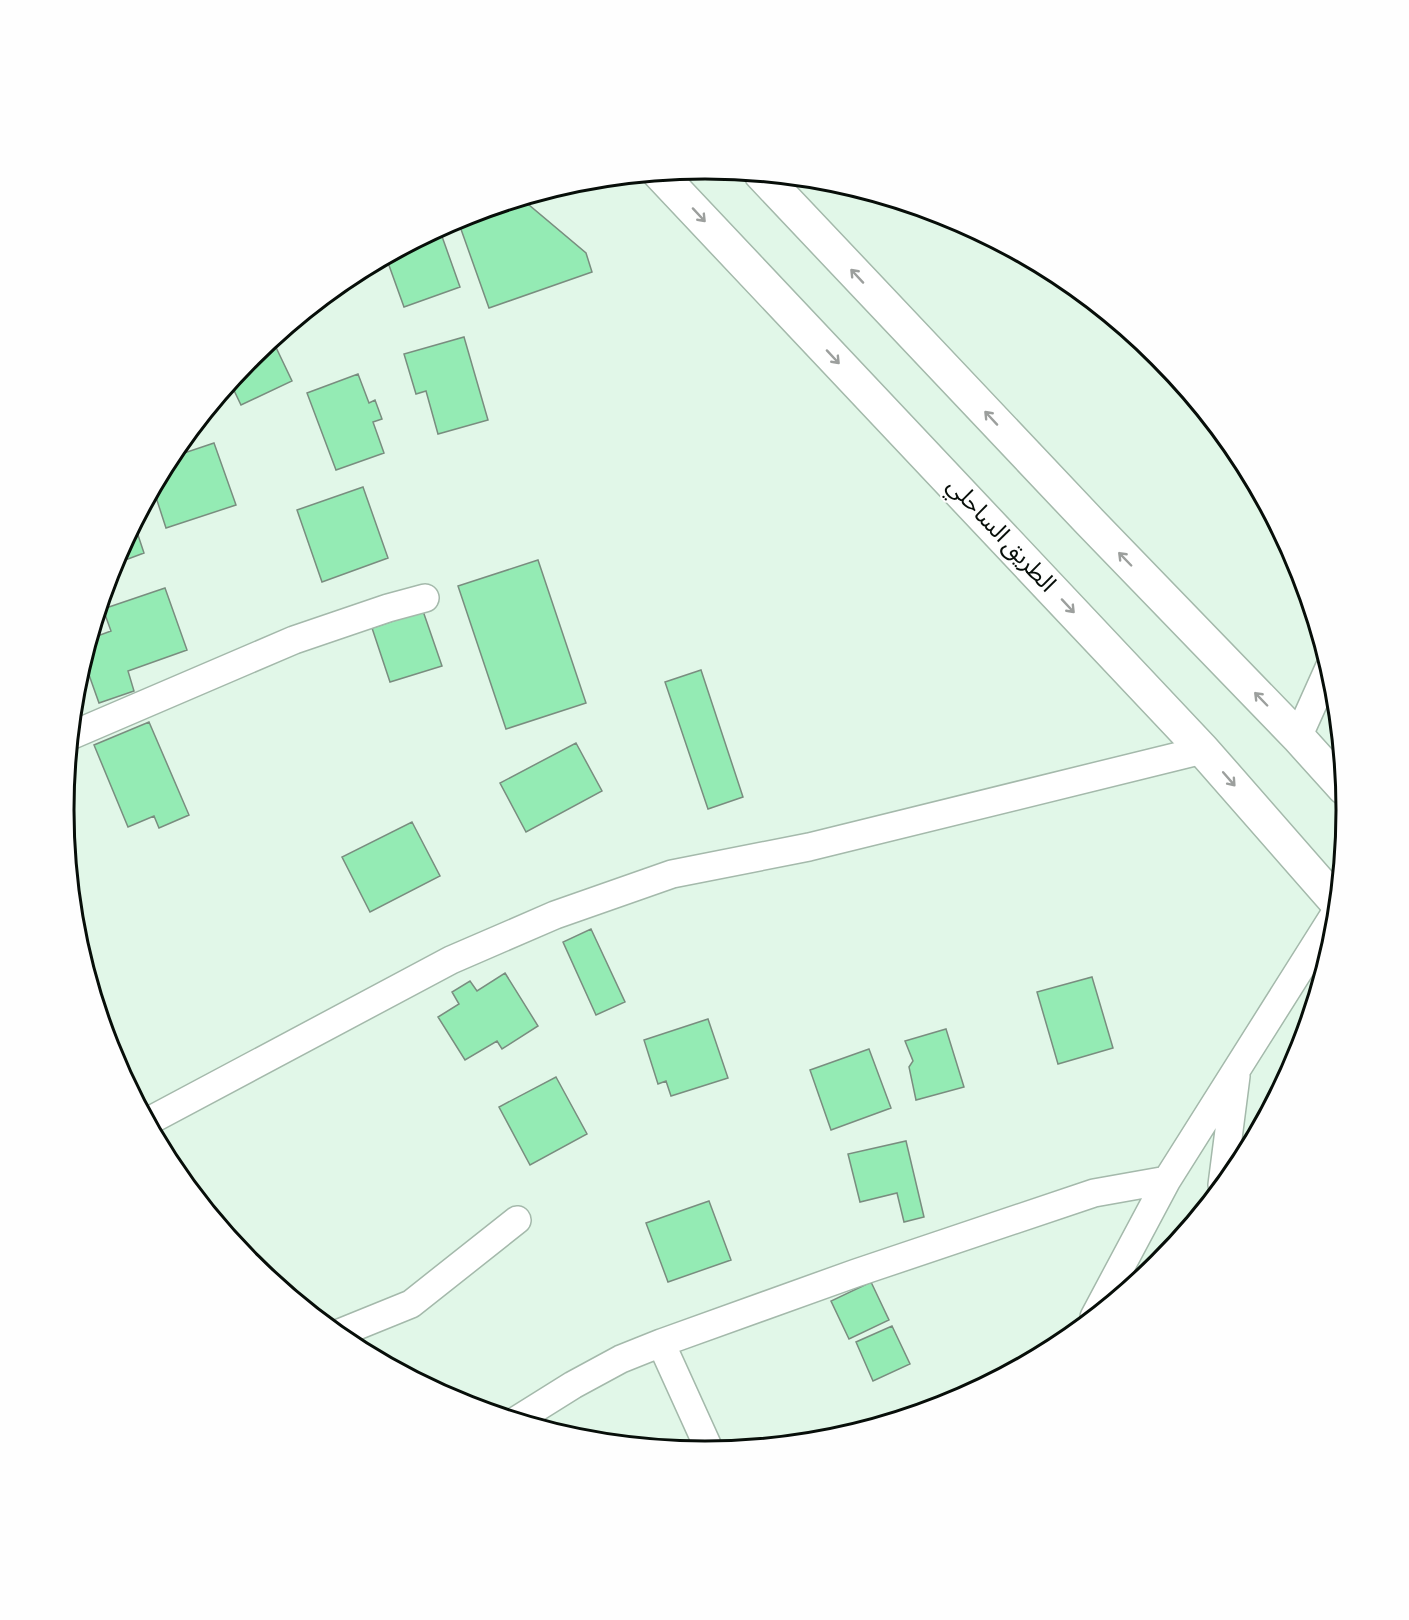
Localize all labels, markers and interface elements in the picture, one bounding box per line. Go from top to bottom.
one-way arrow [692,208,706,223]
one-way arrow [851,269,865,284]
one-way arrow [826,349,840,364]
one-way arrow [984,410,998,425]
street label: الطريق الساحلي [938,473,1060,601]
one-way arrow [1118,552,1133,567]
one-way arrow [1061,598,1075,613]
one-way arrow [1254,692,1269,707]
one-way arrow [1222,771,1236,786]

